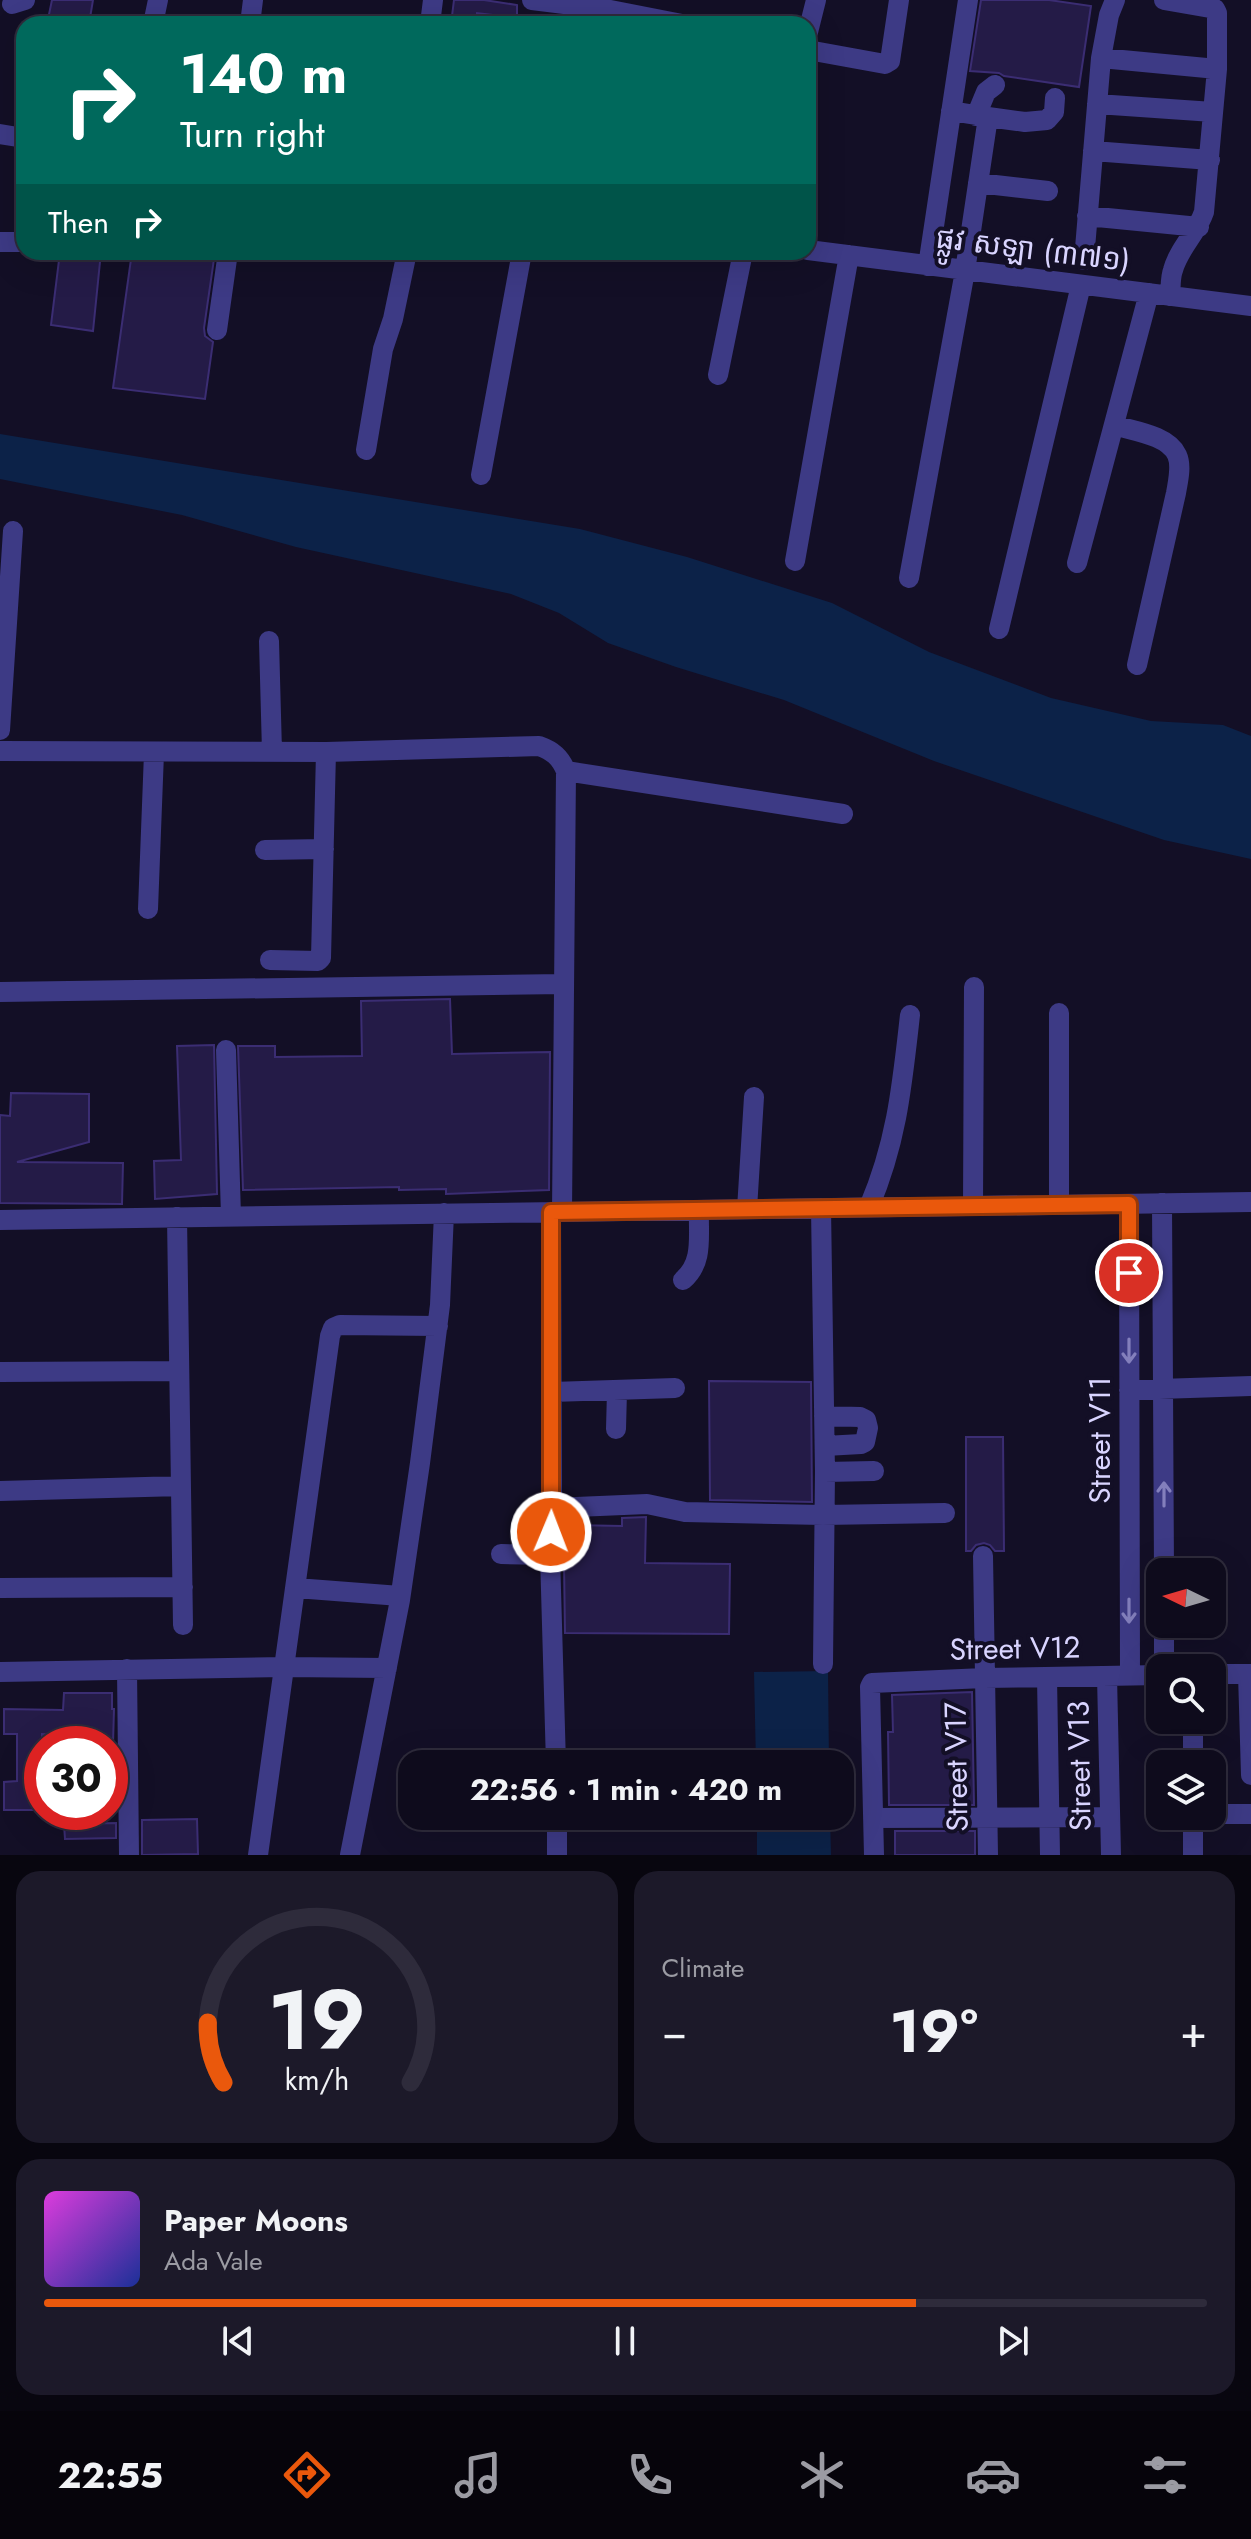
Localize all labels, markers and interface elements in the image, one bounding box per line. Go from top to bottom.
text: 140 m [180,33,347,114]
icon: right [48,48,152,152]
text: Turn right [180,108,325,160]
icon: right [125,200,169,244]
text: Then [48,201,109,244]
street label: ផ្លូវ សឡា (៣៧១) [933,216,1133,287]
pin [1095,1239,1163,1307]
icon: arrive [1107,1251,1151,1295]
one-way arrow [1121,1337,1137,1364]
street label: Street V11 [1078,1376,1121,1504]
one-way arrow [1156,1481,1172,1508]
position arrow [509,1490,593,1574]
north arrow [1146,1558,1226,1638]
map controls [1146,1558,1226,1830]
one-way arrow [1121,1597,1137,1624]
street label: Street V12 [949,1625,1081,1671]
button: search [1146,1654,1226,1734]
street label: Street V13 [1056,1701,1102,1831]
street label: Street V17 [933,1702,979,1832]
speed limit sign: 30 [24,1726,128,1830]
button: layers [1146,1750,1226,1830]
text: 22:56 · 1 min · 420 m [470,1768,782,1811]
text: Climate [662,1949,744,1987]
text: 19 [268,1960,366,2080]
text: 19° [889,1988,978,2075]
text: − [662,2000,687,2064]
text: + [1180,2000,1207,2064]
text: km/h [284,2059,349,2101]
text: Paper Moons [164,2199,348,2242]
text: Ada Vale [164,2242,263,2280]
icon: previous [216,2319,260,2363]
icon: pause [603,2319,647,2363]
icon: next [991,2319,1035,2363]
icon: directions [279,2447,335,2503]
icon: music [450,2447,506,2503]
icon: phone [622,2447,678,2503]
icon: climate [794,2447,850,2503]
icon: car [965,2447,1021,2503]
icon: filters [1137,2447,1193,2503]
text: 22:55 [58,2449,163,2501]

